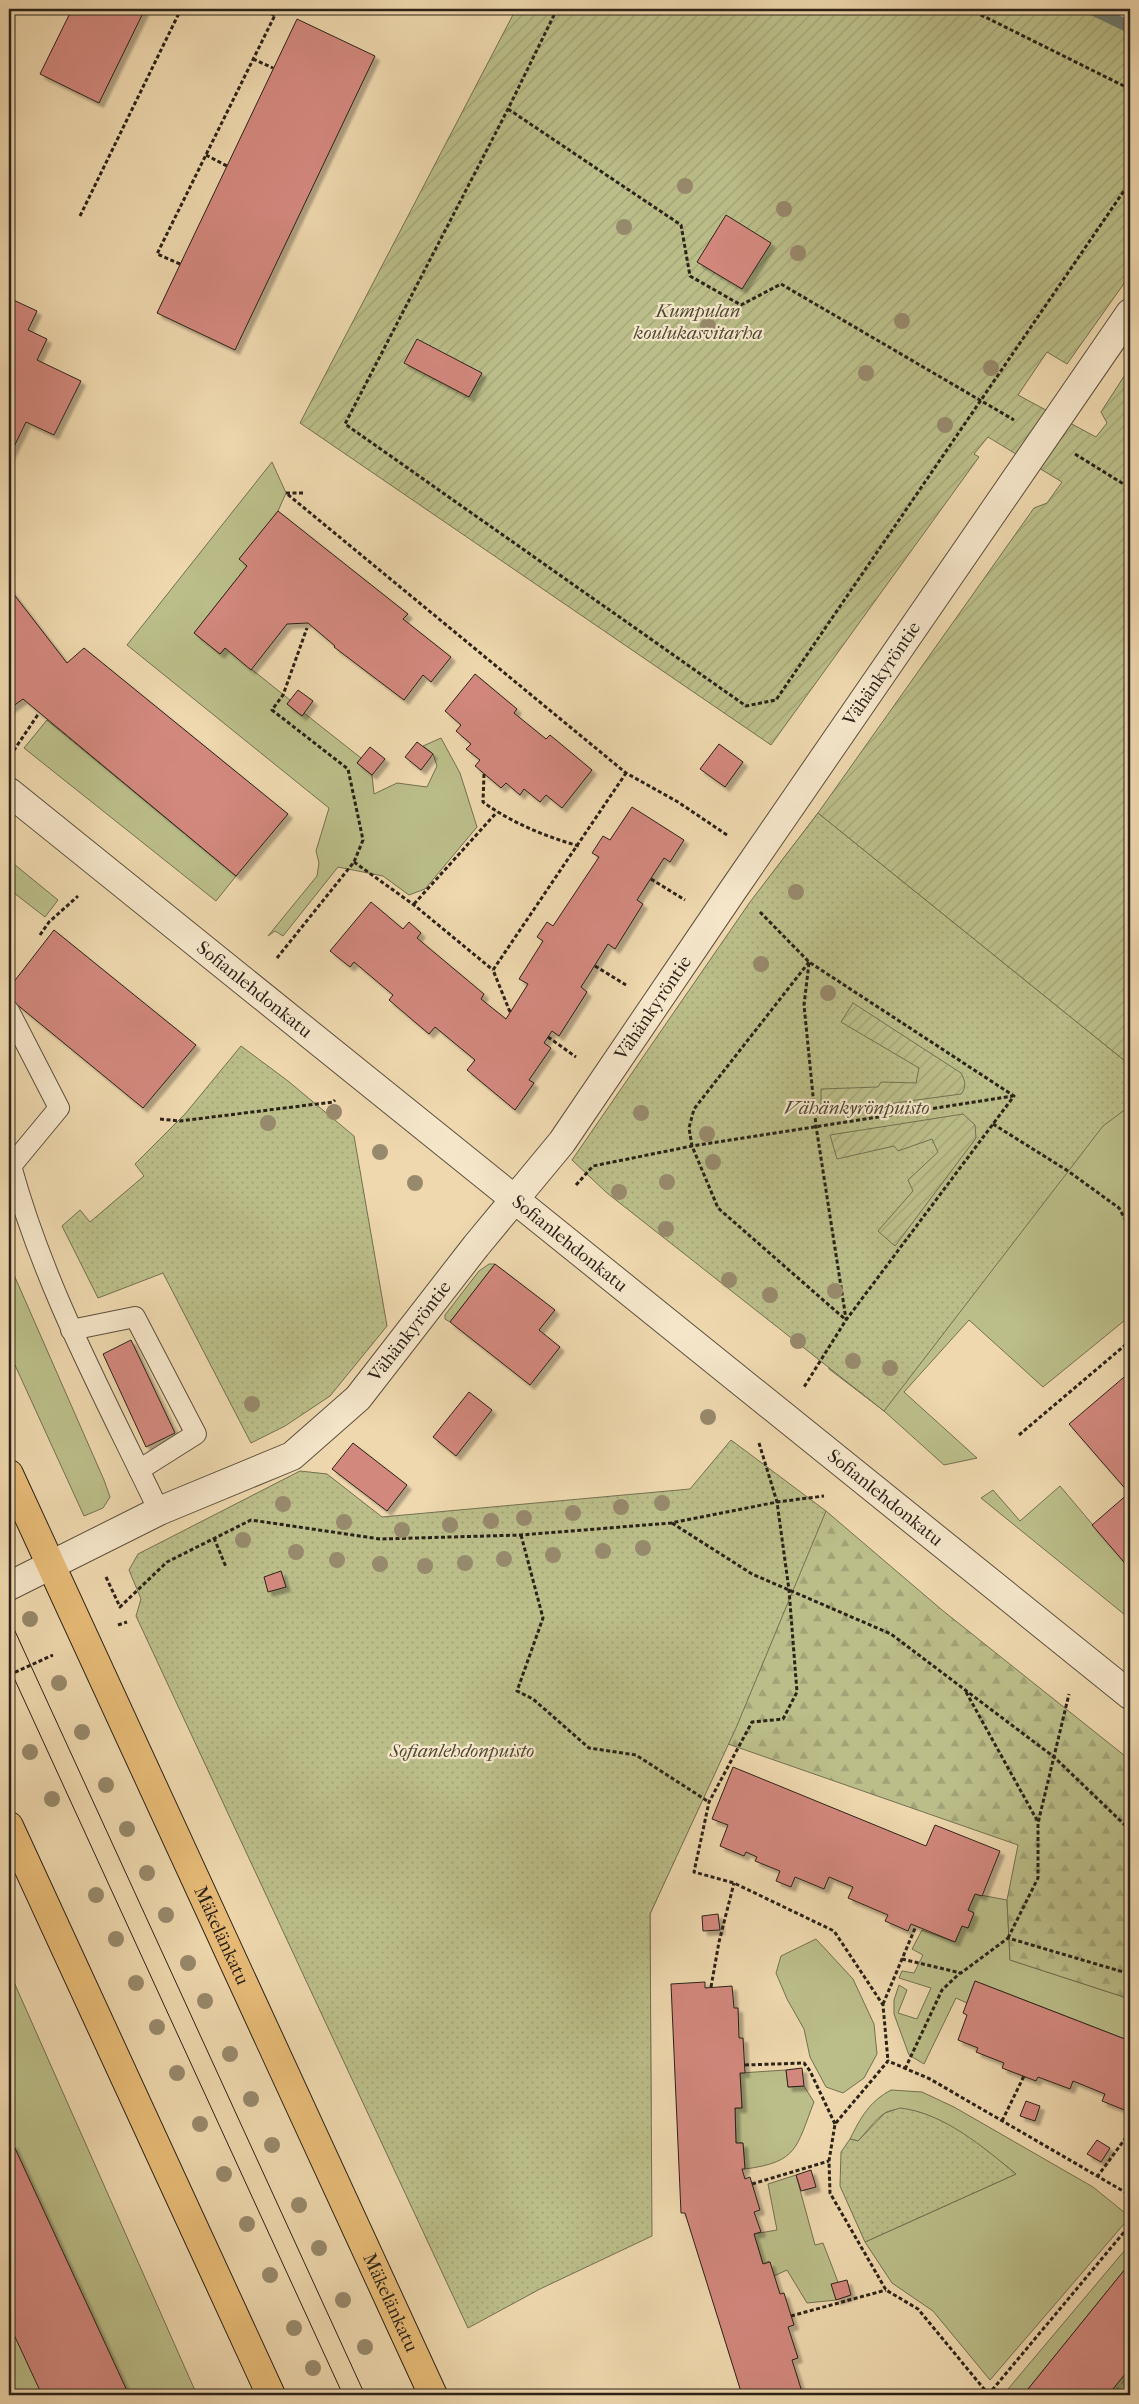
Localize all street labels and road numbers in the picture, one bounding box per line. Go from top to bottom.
street label: Vähänkyröntie [838,617,925,731]
street label: Sofianlehdonkatu [192,937,317,1043]
street label: Vähänkyröntie [609,951,696,1065]
street label: Sofianlehdonkatu [508,1191,632,1297]
street label: Vähänkyröntie [363,1277,456,1387]
street label: Sofianlehdonkatu [823,1445,947,1551]
street label: Mäkelänkatu [189,1883,254,1988]
street label: Mäkelänkatu [358,2250,423,2355]

